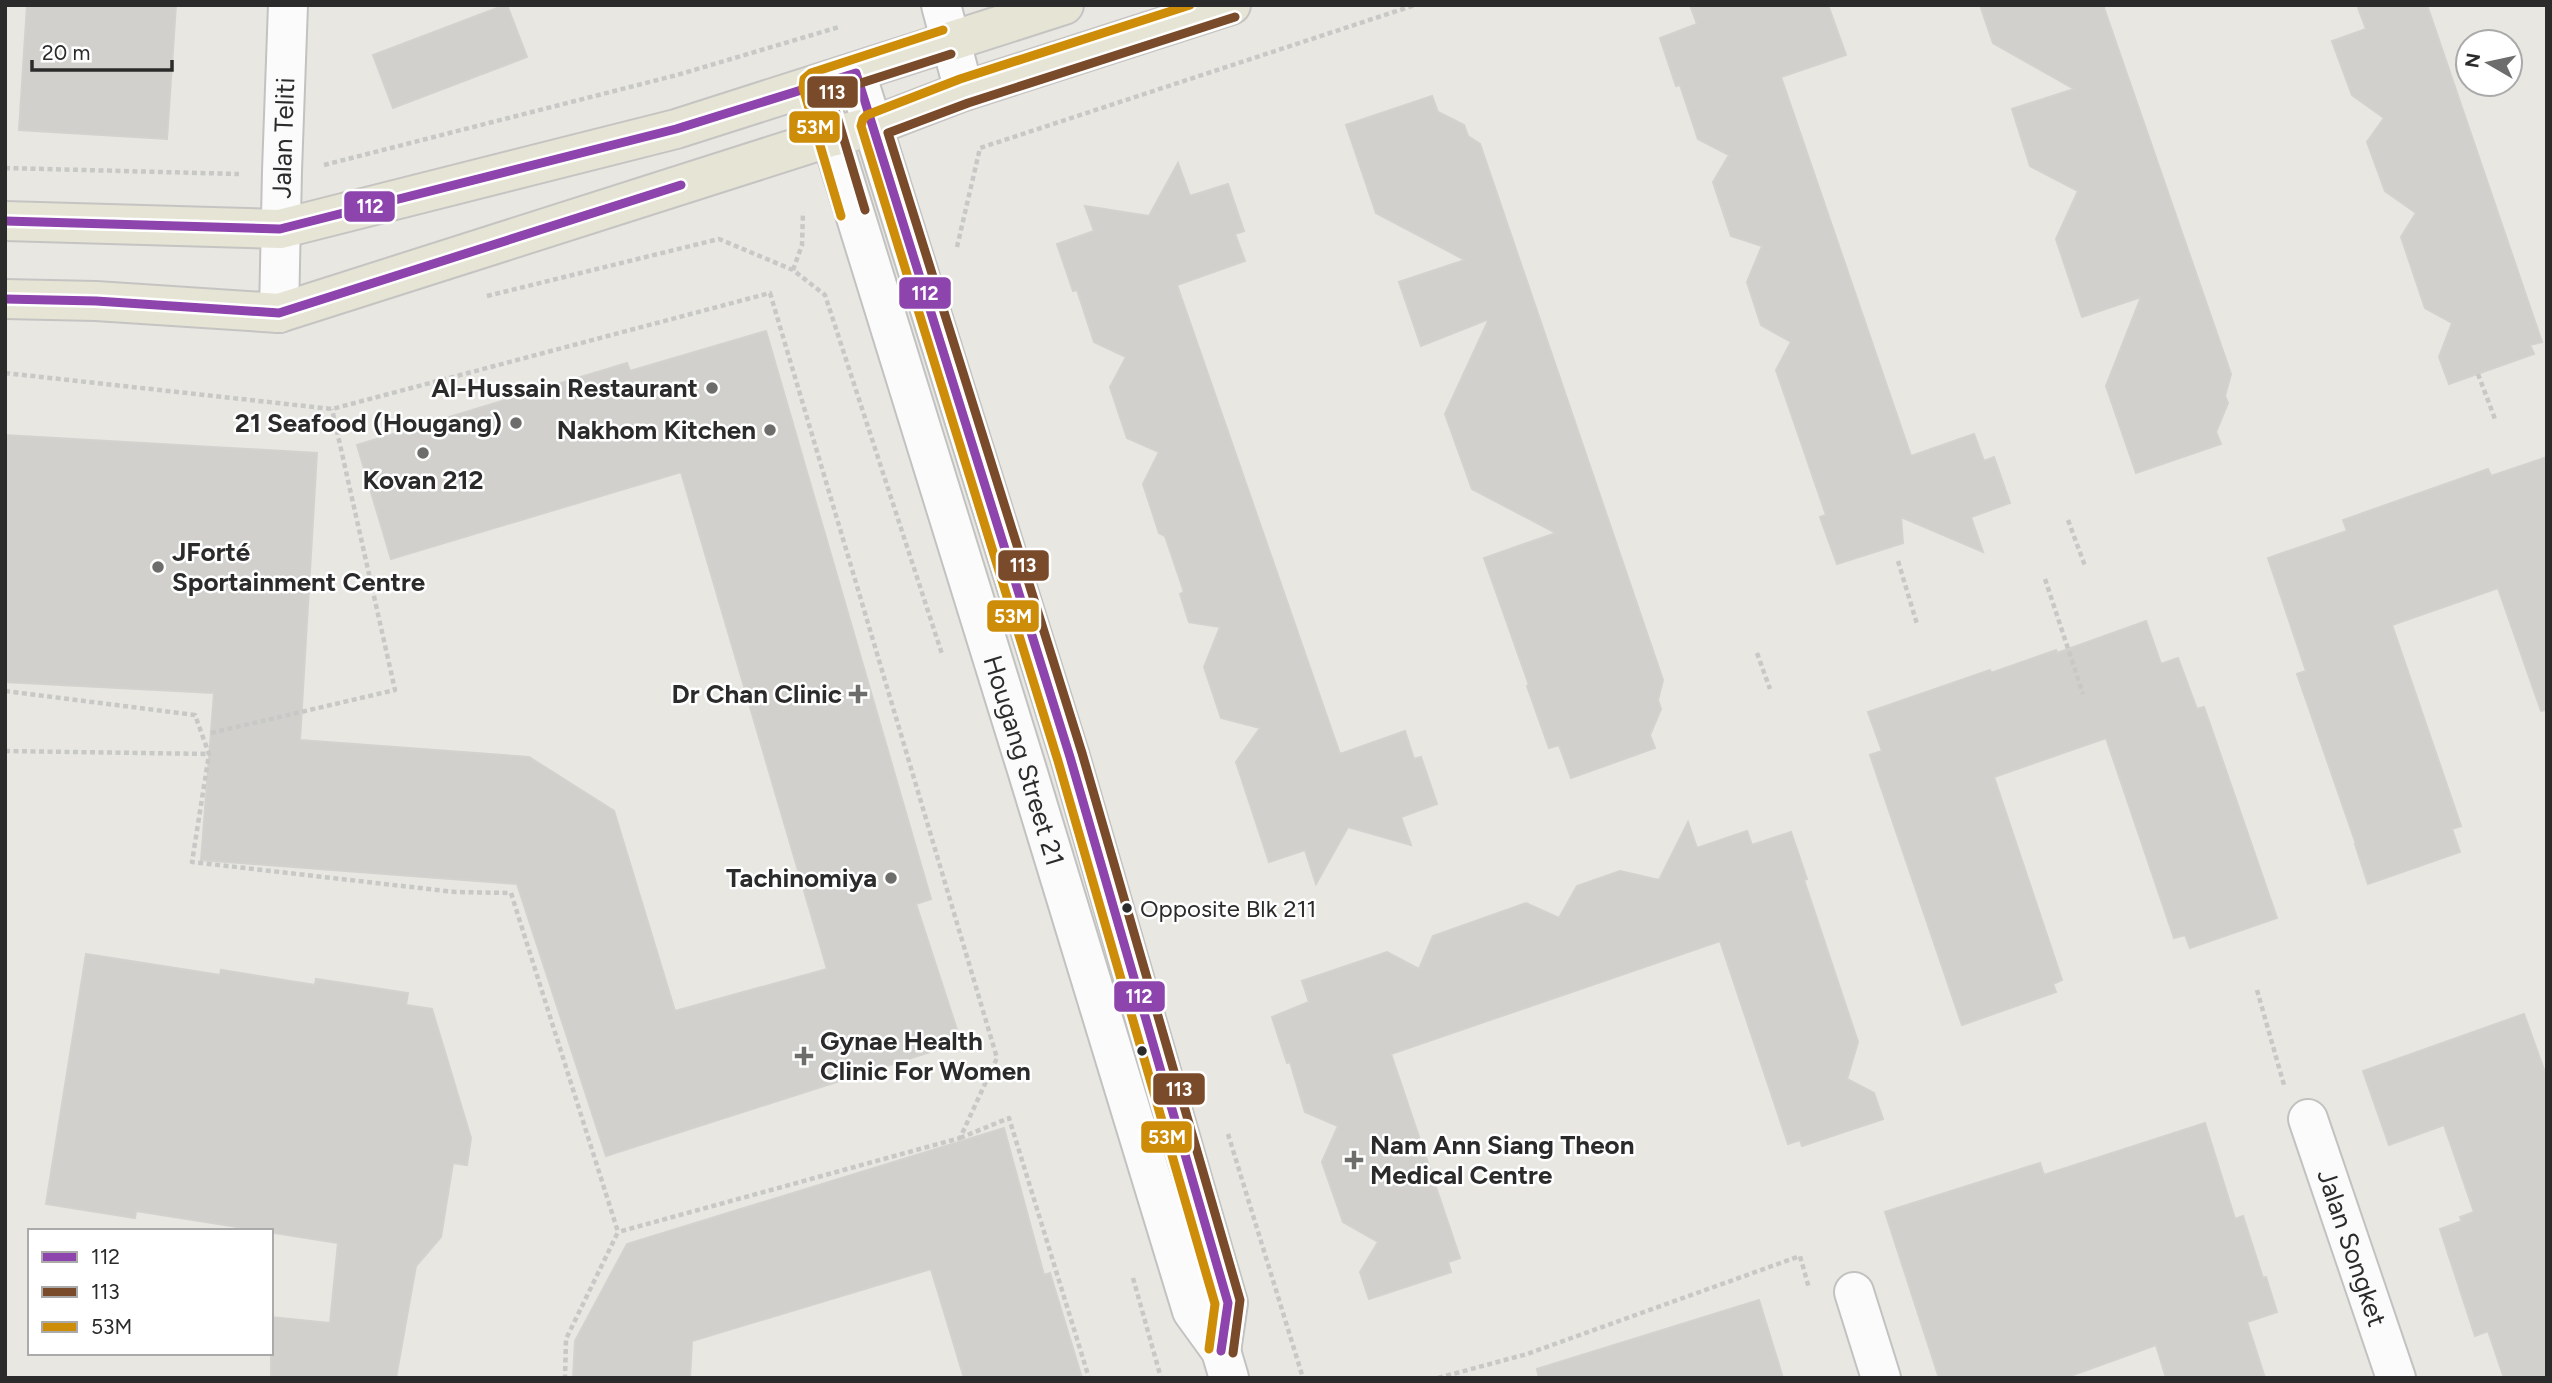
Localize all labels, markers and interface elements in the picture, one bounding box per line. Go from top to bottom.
scale bar [32,28,172,72]
north arrow [2454,28,2524,98]
text: 20 m [42,40,90,65]
text: N [2460,51,2485,69]
line badge: 113 [806,75,859,109]
street label: Jalan Teliti [265,77,301,199]
text: 113 [819,81,845,104]
line badge: 53M [788,110,841,144]
text: 53M [796,116,834,139]
line badge: 112 [343,190,396,223]
text: 112 [356,195,384,218]
line badge: 112 [898,276,952,310]
text: 112 [911,282,939,305]
place label: Al-Hussain Restaurant [431,372,698,404]
marker: Al-Hussain Restaurant [704,380,720,396]
place label: 21 Seafood (Hougang) [235,407,502,439]
place label: Nakhom Kitchen [557,414,756,446]
marker: 21 Seafood (Hougang) [508,415,524,431]
marker: Nakhom Kitchen [762,422,778,438]
marker: Kovan 212 [415,445,431,461]
place label: Kovan 212 [362,464,484,496]
place label: JForté Sportainment Centre [172,536,425,598]
line badge: 113 [997,549,1050,582]
text: 113 [1010,554,1036,577]
marker: JForté Sportainment Centre [150,559,166,575]
line badge: 53M [986,599,1040,633]
text: 53M [994,605,1032,628]
street label: Hougang Street 21 [977,651,1071,870]
place label: Dr Chan Clinic [671,678,842,710]
marker: Dr Chan Clinic [848,684,868,704]
place label: Tachinomiya [726,862,877,894]
marker: Tachinomiya [883,870,899,886]
place label: Opposite Blk 211 [1140,894,1316,923]
marker: Opposite Blk 211 [1120,901,1134,915]
line badge: 112 [1113,980,1166,1013]
text: 112 [1125,985,1153,1008]
place label: Gynae Health Clinic For Women [820,1025,1031,1087]
unlabelled marker [1135,1044,1149,1058]
marker: Gynae Health Clinic For Women [794,1046,814,1066]
line badge: 113 [1152,1072,1206,1106]
text: 113 [1166,1078,1192,1101]
line badge: 53M [1140,1120,1193,1154]
text: 53M [1148,1126,1186,1149]
place label: Nam Ann Siang Theon Medical Centre [1370,1129,1634,1191]
marker: Nam Ann Siang Theon Medical Centre [1344,1150,1364,1170]
street label: Jalan Songket [2310,1165,2393,1331]
legend [28,1229,273,1355]
text: 112 [91,1244,120,1269]
text: 113 [91,1279,120,1304]
text: 53M [91,1314,132,1339]

